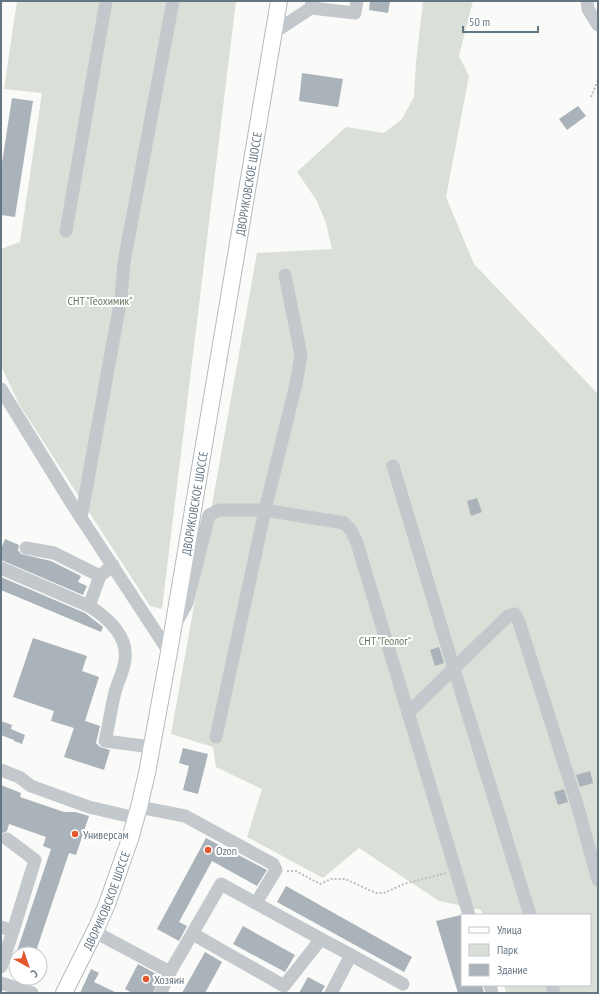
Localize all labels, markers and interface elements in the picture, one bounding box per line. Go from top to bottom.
scale bar [463,8,538,34]
text: 50 m [469,14,490,29]
street label: ДВОРИКОВСКОЕ ШОССЕ [232,131,264,237]
park label: СНТ "Геохимик" [67,293,133,308]
street label: ДВОРИКОВСКОЕ ШОССЕ [178,450,210,556]
park label: СНТ "Геолог" [359,633,411,648]
place label: Универсам [83,827,129,842]
marker: Универсам [70,829,80,839]
place label: Ozon [216,843,237,858]
marker: Ozon [203,845,213,855]
street label: ДВОРИКОВСКОЕ ШОССЕ [79,849,133,952]
legend [461,914,591,986]
text: Улица [497,922,522,937]
text: Парк [497,942,518,957]
north arrow [8,946,48,986]
text: Здание [497,962,528,977]
text: С [28,967,41,981]
place label: Хозяин [154,972,184,987]
marker: Хозяин [141,974,151,984]

